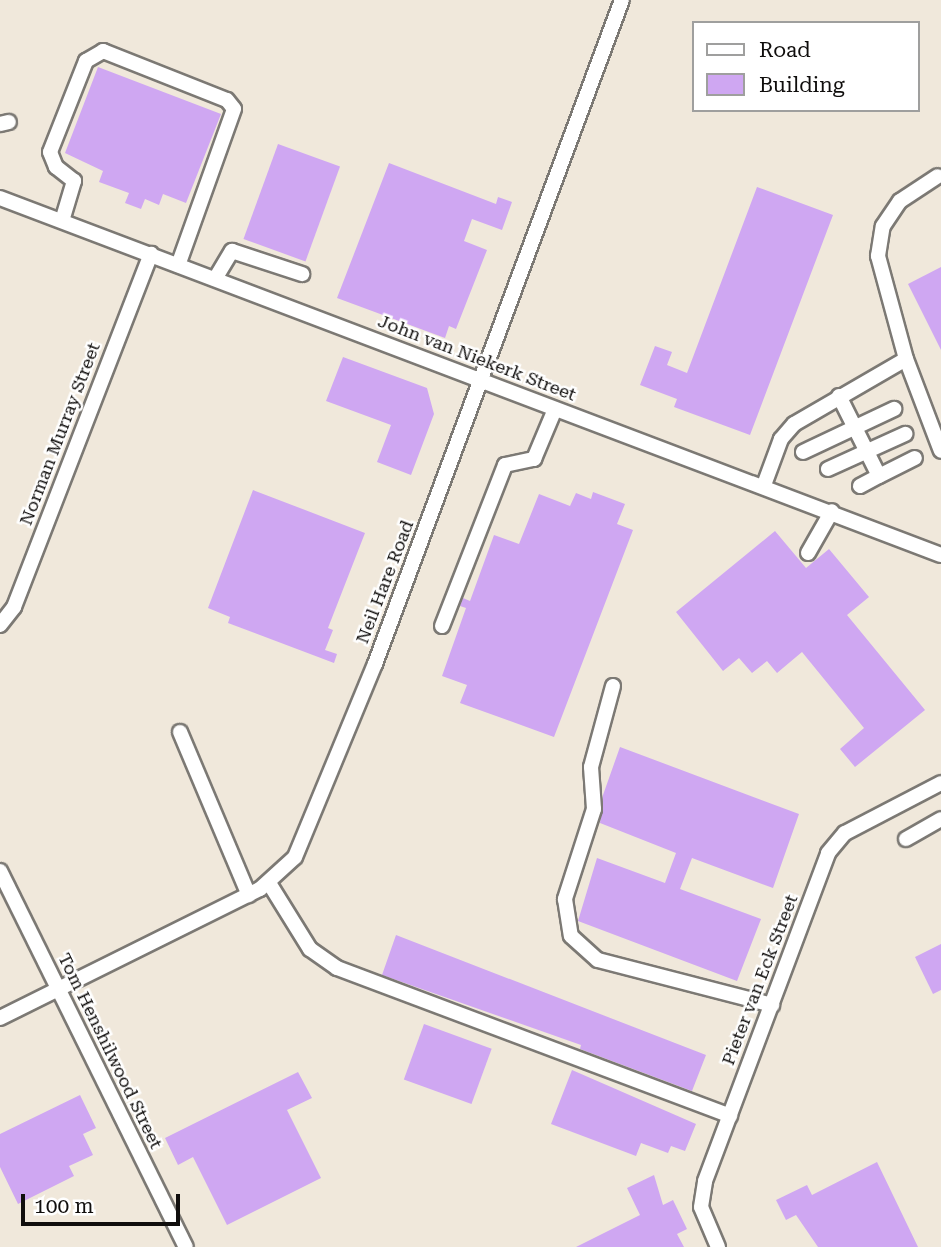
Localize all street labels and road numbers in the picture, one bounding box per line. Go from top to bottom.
street label: John van Niekerk Street [375,310,579,406]
street label: Norman Murray Street [15,340,105,528]
street label: Neil Hare Road [352,517,418,647]
street label: Pieter van Eck Street [718,892,802,1068]
street label: Tom Henshilwood Street [53,950,167,1152]

